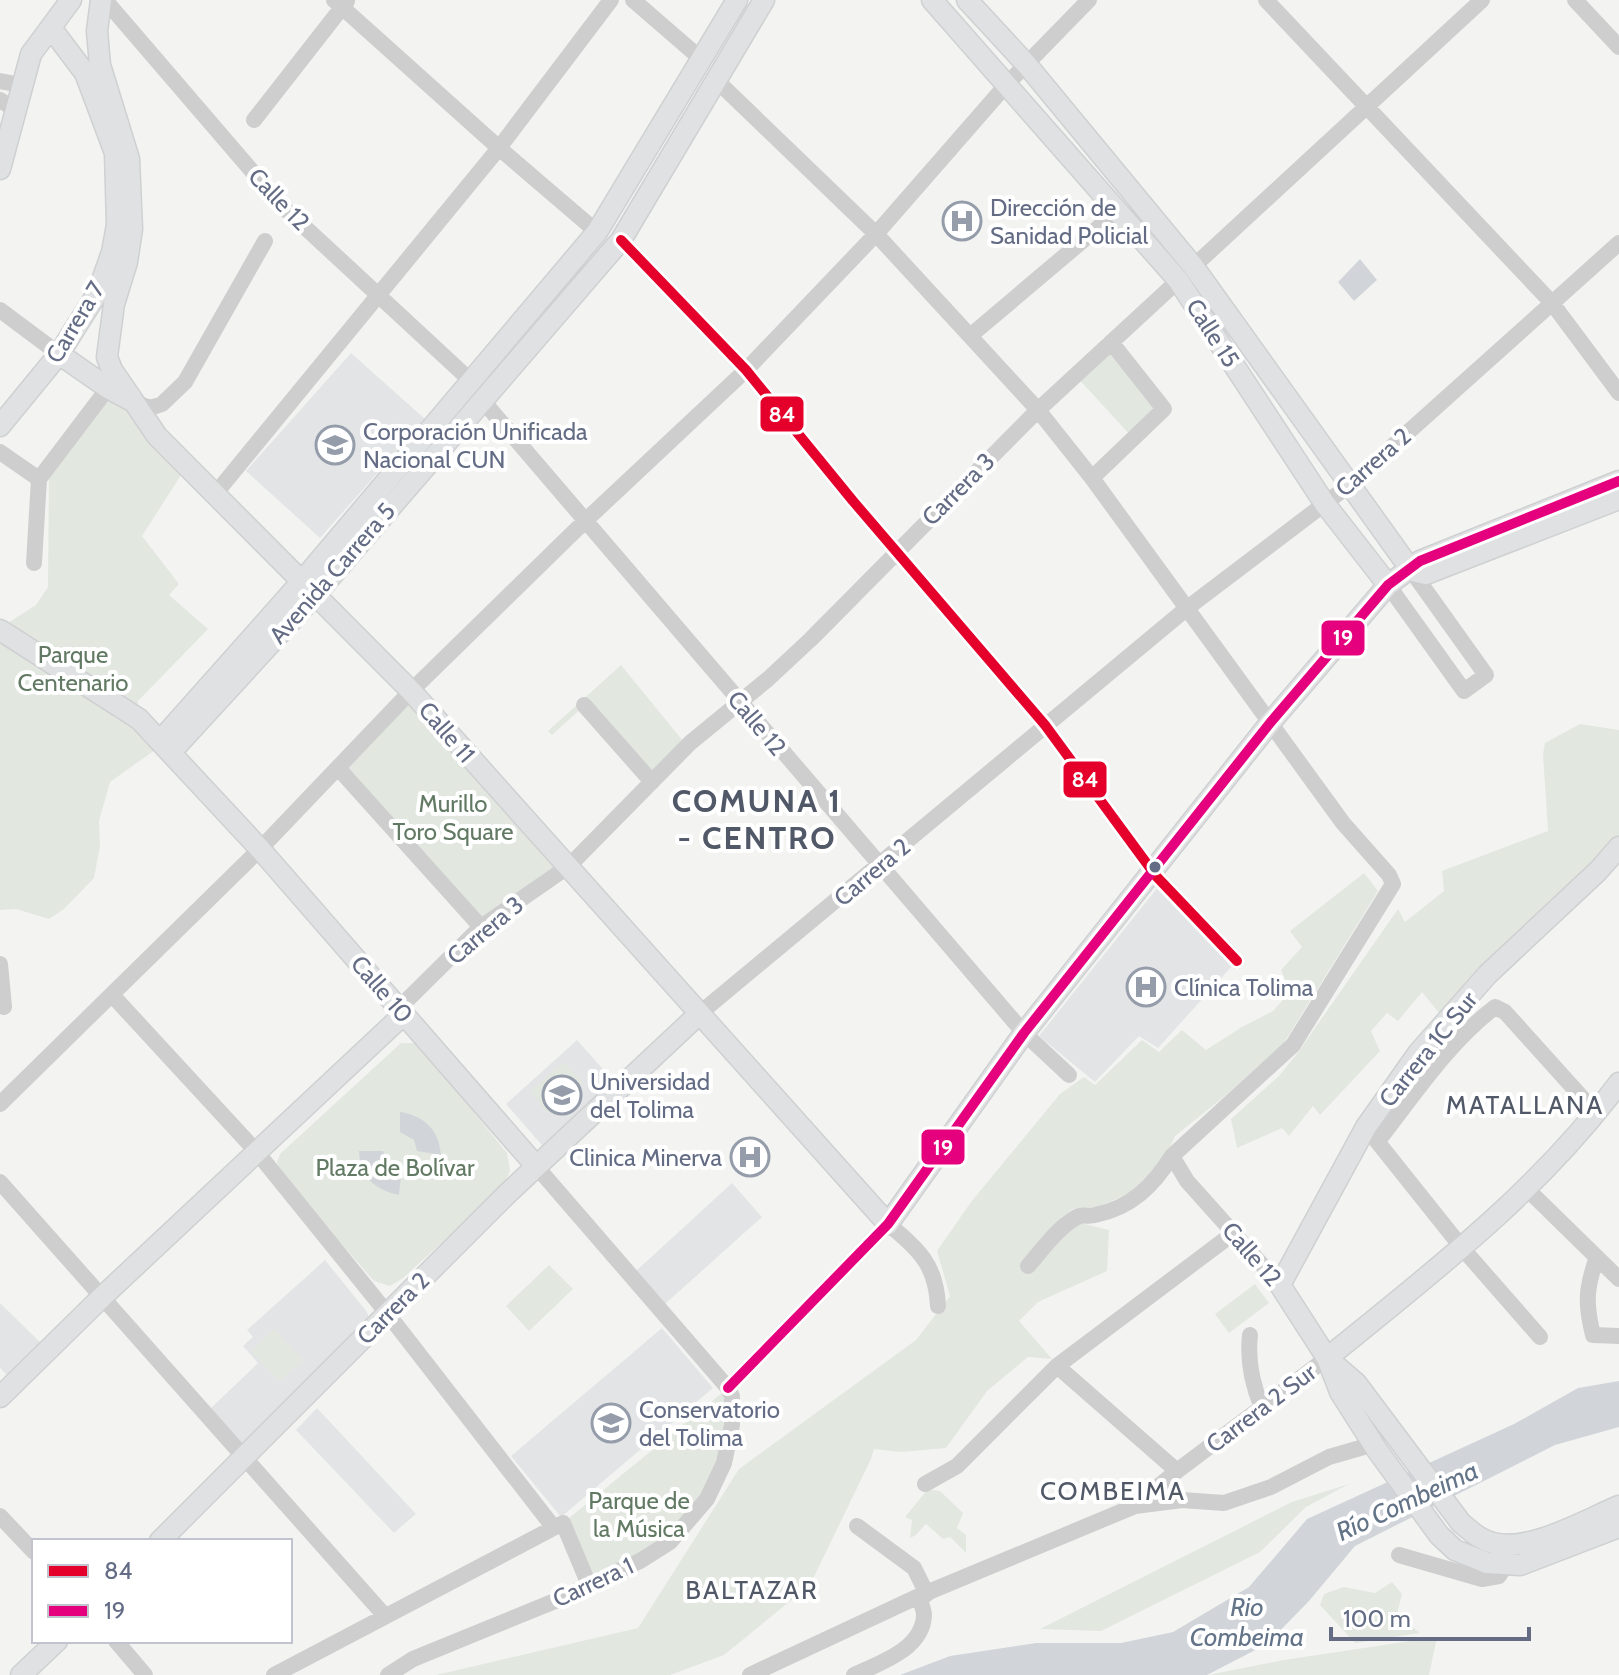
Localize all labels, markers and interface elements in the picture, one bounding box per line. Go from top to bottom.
street label: Calle 12 [242,162,316,236]
place label: Dirección de Sanidad Policial [990,193,1148,250]
hospital icon: Dirección de Sanidad Policial [941,200,983,242]
street label: Carrera 7 [39,276,111,368]
street label: Calle 15 [1180,293,1246,373]
line badge: 84 [759,395,805,433]
text: 84 [769,401,795,428]
place label: Corporación Unificada Nacional CUN [363,417,588,474]
street label: Carrera 2 [1329,421,1417,503]
school or university icon: Corporación Unificada Nacional CUN [314,424,356,466]
street label: Carrera 3 [916,447,1000,531]
street label: Avenida Carrera 5 [263,497,401,649]
line badge: 19 [1320,619,1366,657]
text: 19 [1333,624,1353,651]
park label: Parque Centenario [17,640,129,697]
street label: Calle 12 [722,685,792,761]
street label: Calle 11 [413,696,481,768]
line badge: 84 [1062,760,1108,799]
text: 84 [1072,766,1098,793]
district label: COMUNA 1 - CENTRO [672,781,842,857]
park label: Murillo Toro Square [392,789,514,846]
street label: Carrera 2 [828,832,916,912]
unlabelled marker [1147,859,1163,875]
street label: Carrera 3 [441,890,529,970]
street label: Calle 10 [345,949,419,1029]
hospital icon: Clínica Tolima [1125,966,1167,1008]
place label: Clínica Tolima [1174,973,1314,1002]
street label: Carrera 1C Sur [1373,985,1484,1112]
place label: Universidad del Tolima [590,1067,710,1124]
school or university icon: Universidad del Tolima [541,1074,583,1116]
district label: MATALLANA [1446,1089,1604,1121]
line badge: 19 [920,1128,966,1166]
text: 19 [933,1134,953,1161]
hospital icon: Clinica Minerva [729,1136,771,1178]
place label: Clinica Minerva [569,1143,722,1172]
park label: Plaza de Bolívar [315,1153,475,1182]
street label: Calle 12 [1216,1216,1288,1292]
street label: Carrera 2 [351,1266,435,1350]
street label: Carrera 2 Sur [1200,1357,1322,1459]
place label: Conservatorio del Tolima [639,1395,780,1452]
school or university icon: Conservatorio del Tolima [590,1402,632,1444]
water label: Río Combeima [1331,1454,1483,1548]
district label: COMBEIMA [1040,1475,1186,1507]
park label: Parque de la Música [588,1486,690,1543]
legend [32,1539,292,1643]
street label: Carrera 1 [548,1551,638,1613]
text: 84 [104,1556,133,1585]
district label: BALTAZAR [685,1574,819,1606]
water label: Rio Combeima [1190,1591,1304,1653]
scale bar [1331,1591,1529,1641]
text: 19 [104,1596,125,1625]
text: 100 m [1343,1604,1411,1633]

